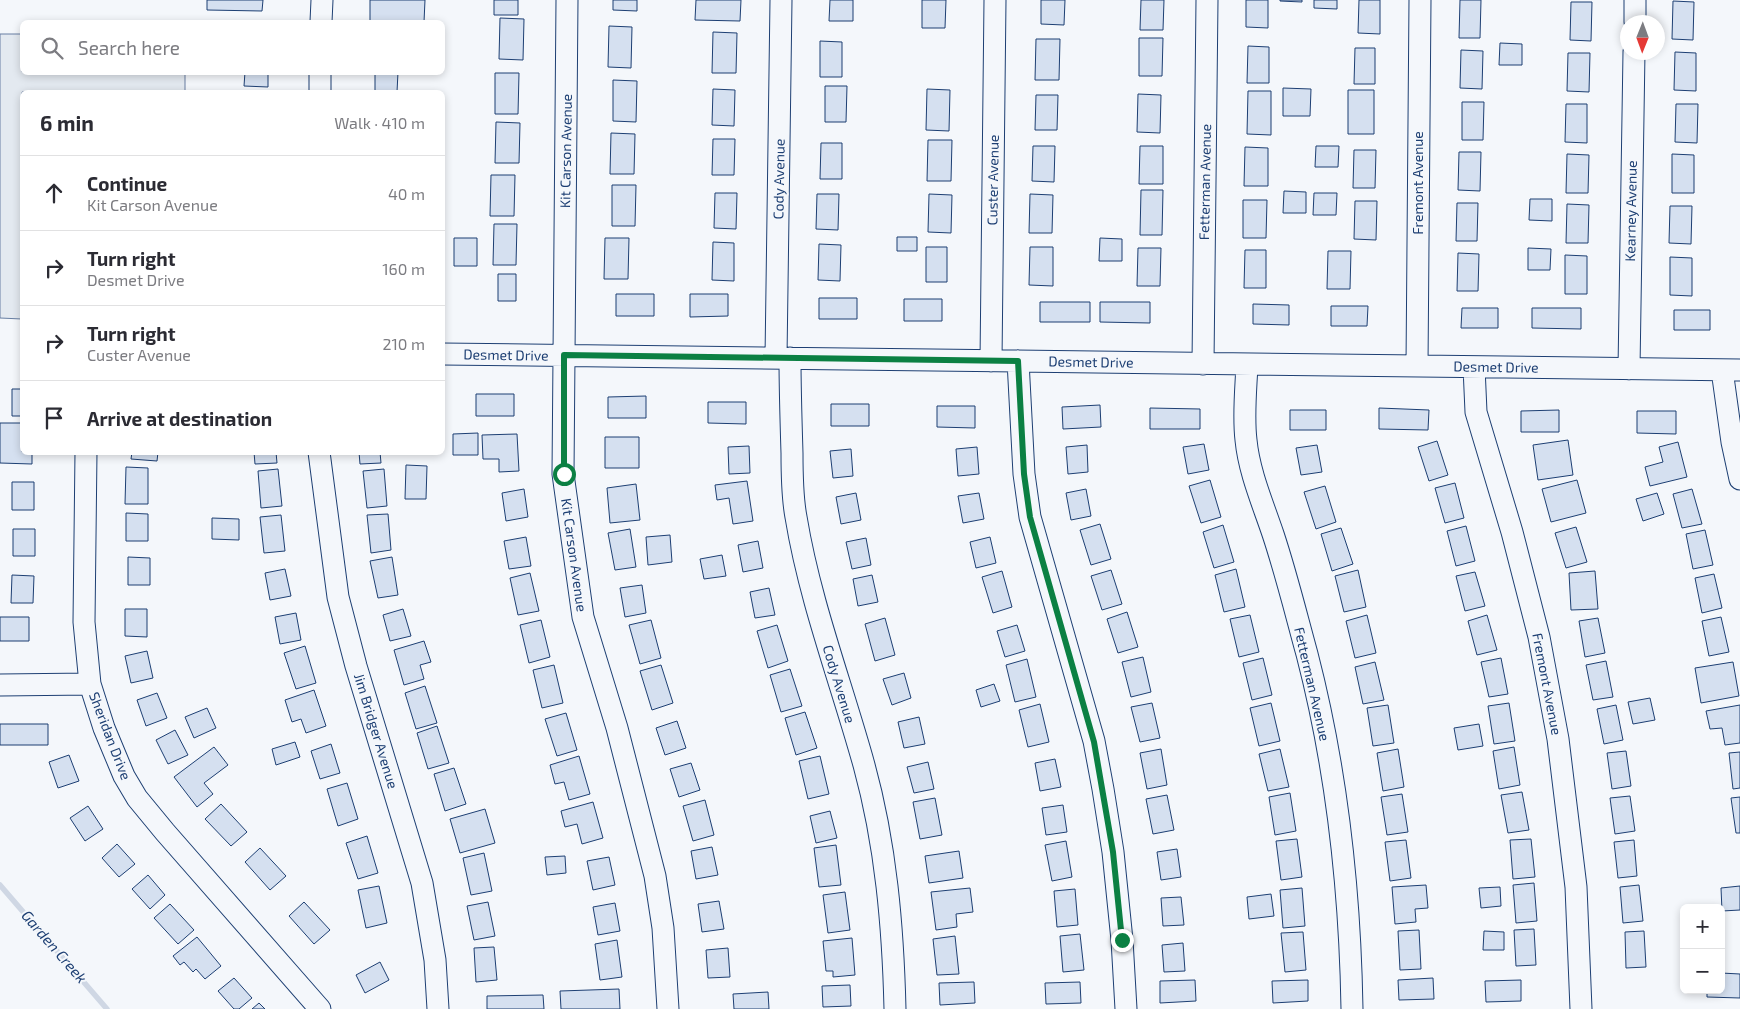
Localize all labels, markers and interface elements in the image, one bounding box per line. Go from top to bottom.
north arrow [1620,15,1665,60]
search box [20,20,445,75]
icon: search [38,34,66,62]
text: Search here [78,36,180,59]
street label: Kit Carson Avenue [556,94,575,208]
text: 6 min [40,110,94,135]
text: Walk · 410 m [334,113,425,132]
street label: Fetterman Avenue [1195,124,1214,240]
street label: Fremont Avenue [1409,131,1426,235]
street label: Custer Avenue [983,134,1002,226]
street label: Cody Avenue [769,138,788,220]
street label: Kearney Avenue [1621,160,1640,262]
text: Continue [87,172,167,195]
icon: ahead [40,179,68,207]
text: 40 m [388,184,425,203]
text: Kit Carson Avenue [87,195,218,214]
text: Turn right [87,247,175,270]
icon: right [40,254,68,282]
text: 160 m [382,259,425,278]
text: Desmet Drive [87,270,185,289]
text: Turn right [87,322,175,345]
icon: right [40,329,68,357]
text: 210 m [382,334,425,353]
text: Custer Avenue [87,345,191,364]
street label: Desmet Drive [463,345,549,364]
street label: Desmet Drive [1048,352,1134,371]
street label: Desmet Drive [1453,357,1539,376]
icon: arrive [40,404,68,432]
text: Arrive at destination [87,407,272,430]
route start [553,463,576,486]
street label: Kit Carson Avenue [558,497,591,613]
street label: Fetterman Avenue [1291,625,1334,743]
street label: Fremont Avenue [1529,631,1566,736]
street label: Cody Avenue [820,643,859,725]
street label: Jim Bridger Avenue [351,671,402,791]
street label: Sheridan Drive [86,689,135,782]
map controls [1680,904,1725,994]
button: + [1680,904,1725,949]
water label: Garden Creek [18,906,91,987]
route end [1111,929,1134,952]
button: − [1680,949,1725,994]

